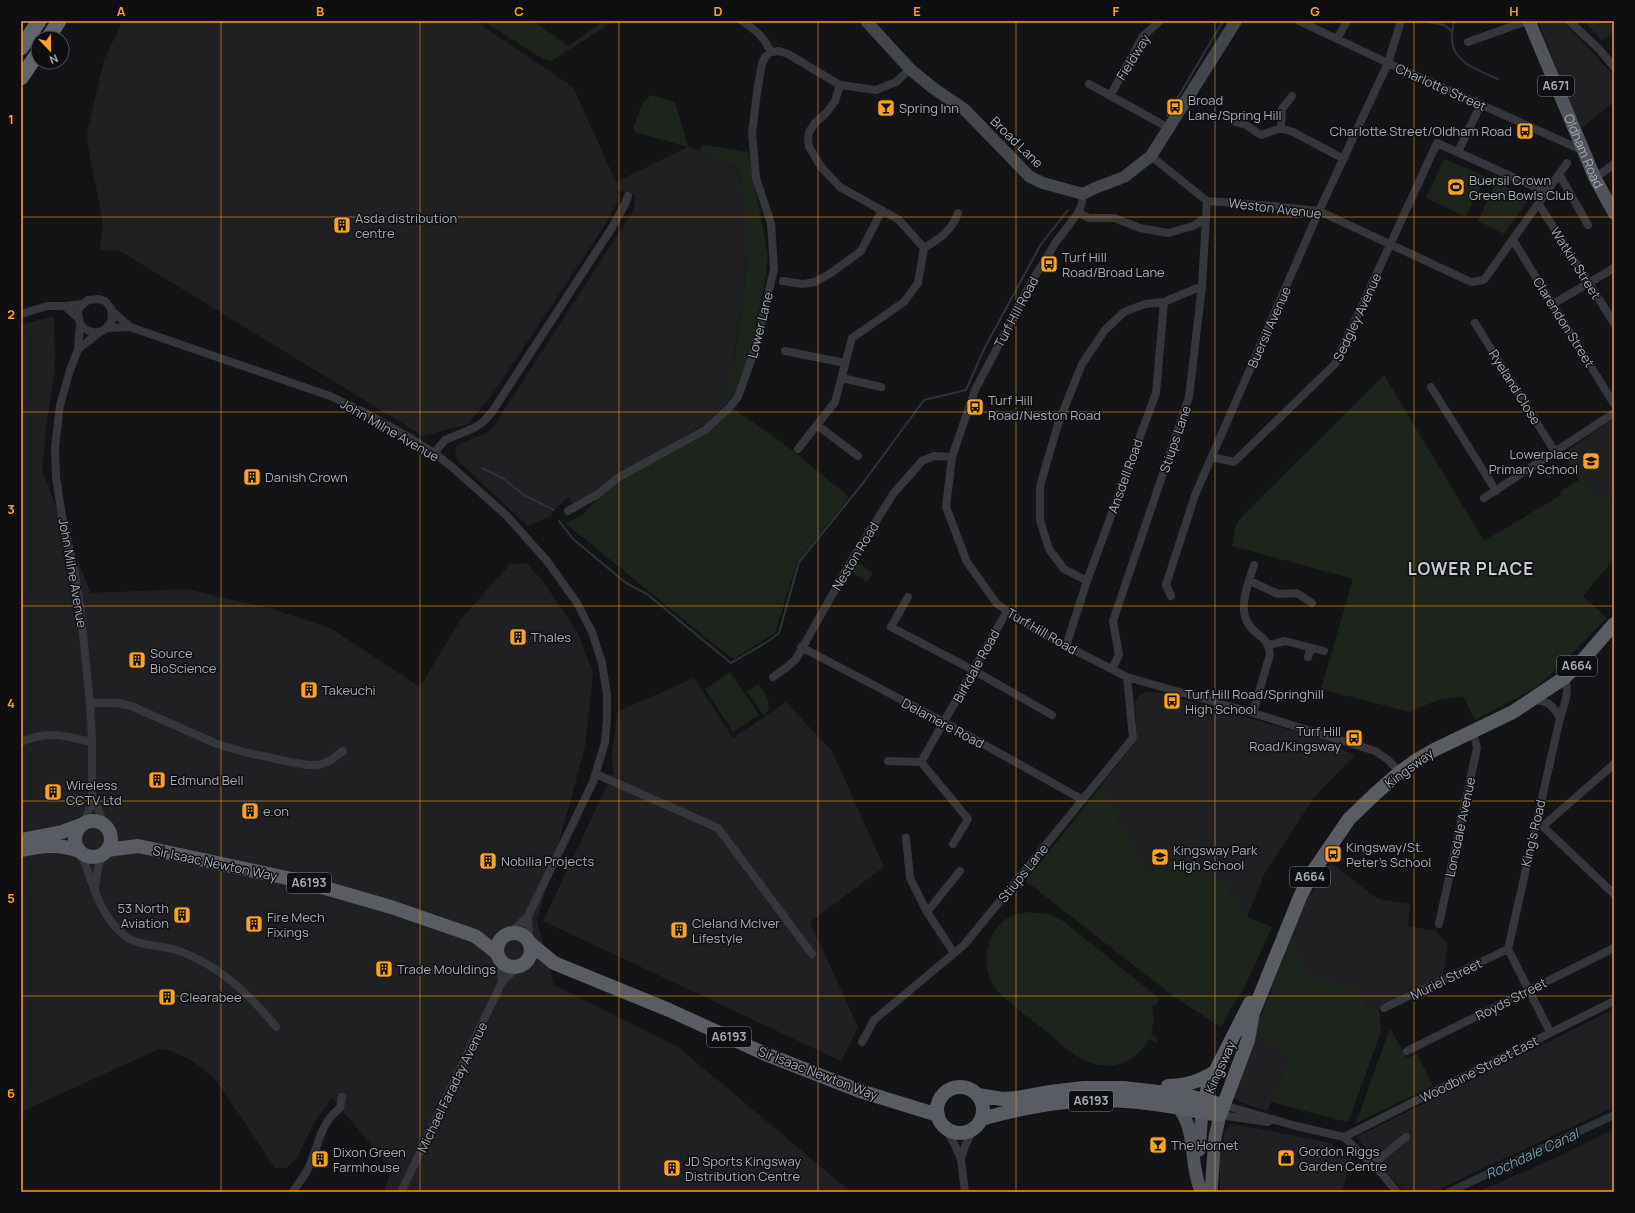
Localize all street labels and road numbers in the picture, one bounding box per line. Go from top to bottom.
street label: Fieldway [1112,30,1154,83]
street label: Charlotte Street [1393,59,1489,115]
road number: A671 [1538,76,1574,96]
street label: Oldham Road [1560,111,1608,192]
street label: Broad Lane [987,112,1048,172]
street label: Weston Avenue [1228,193,1323,223]
street label: Watkin Street [1547,223,1605,303]
street label: Sedgley Avenue [1329,270,1386,364]
street label: Turf Hill Road [990,273,1042,351]
street label: Clarendon Street [1529,274,1599,370]
street label: Buersil Avenue [1243,283,1295,371]
street label: Lower Lane [743,290,777,360]
street label: Ryeland Close [1485,346,1545,428]
street label: John Milne Avenue [337,394,443,466]
street label: Stiups Lane [1155,403,1195,475]
street label: Ansdell Road [1103,436,1147,516]
street label: John Milne Avenue [54,517,92,630]
street label: Neston Road [827,518,883,594]
street label: Turf Hill Road [1004,604,1080,658]
street label: Birkdale Road [948,626,1004,706]
road number: A664 [1557,656,1597,676]
street label: Delamere Road [899,694,987,752]
street label: Kingsway [1381,744,1437,792]
street label: Lonsdale Avenue [1441,775,1479,879]
street label: King's Road [1517,798,1549,868]
street label: Stiups Lane [994,840,1052,906]
street label: Sir Isaac Newton Way [151,841,279,885]
road number: A664 [1290,867,1330,887]
road number: A6193 [287,873,331,893]
street label: Muriel Street [1407,954,1485,1004]
street label: Royds Street [1472,973,1550,1025]
street label: Michael Faraday Avenue [413,1018,492,1155]
road number: A6193 [707,1027,751,1047]
street label: Woodbine Street East [1417,1031,1541,1107]
street label: Kingsway [1200,1038,1240,1096]
street label: Sir Isaac Newton Way [756,1042,881,1104]
road number: A6193 [1069,1091,1113,1111]

